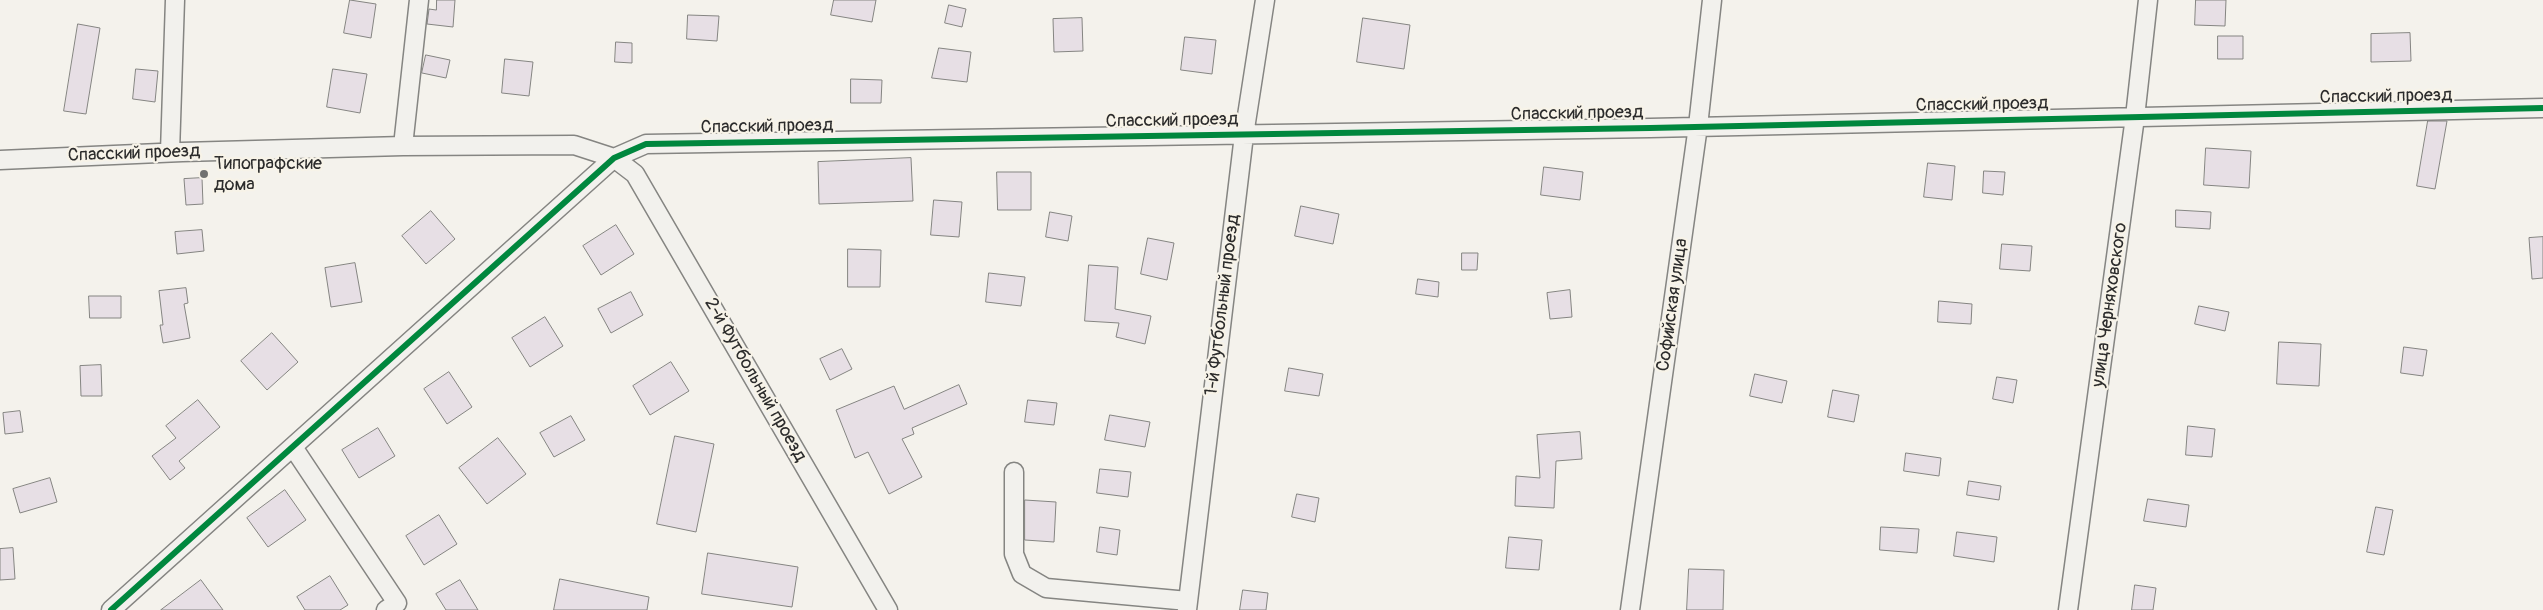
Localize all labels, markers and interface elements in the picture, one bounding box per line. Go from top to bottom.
street label: Спасский проезд [2320,85,2452,109]
street label: Спасский проезд [1916,93,2048,117]
street label: Спасский проезд [1511,102,1643,126]
street label: Спасский проезд [1106,109,1238,133]
street label: Спасский проезд [701,115,833,139]
street label: Спасский проезд [67,141,201,167]
place label: Типографские дома [214,153,322,195]
marker: Типографские дома [198,168,210,180]
street label: 1-й Футбольный проезд [1201,213,1245,397]
street label: улица Черняховского [2088,221,2132,389]
street label: Софийская улица [1653,237,1693,373]
street label: 2-й Футбольный проезд [699,294,811,466]

